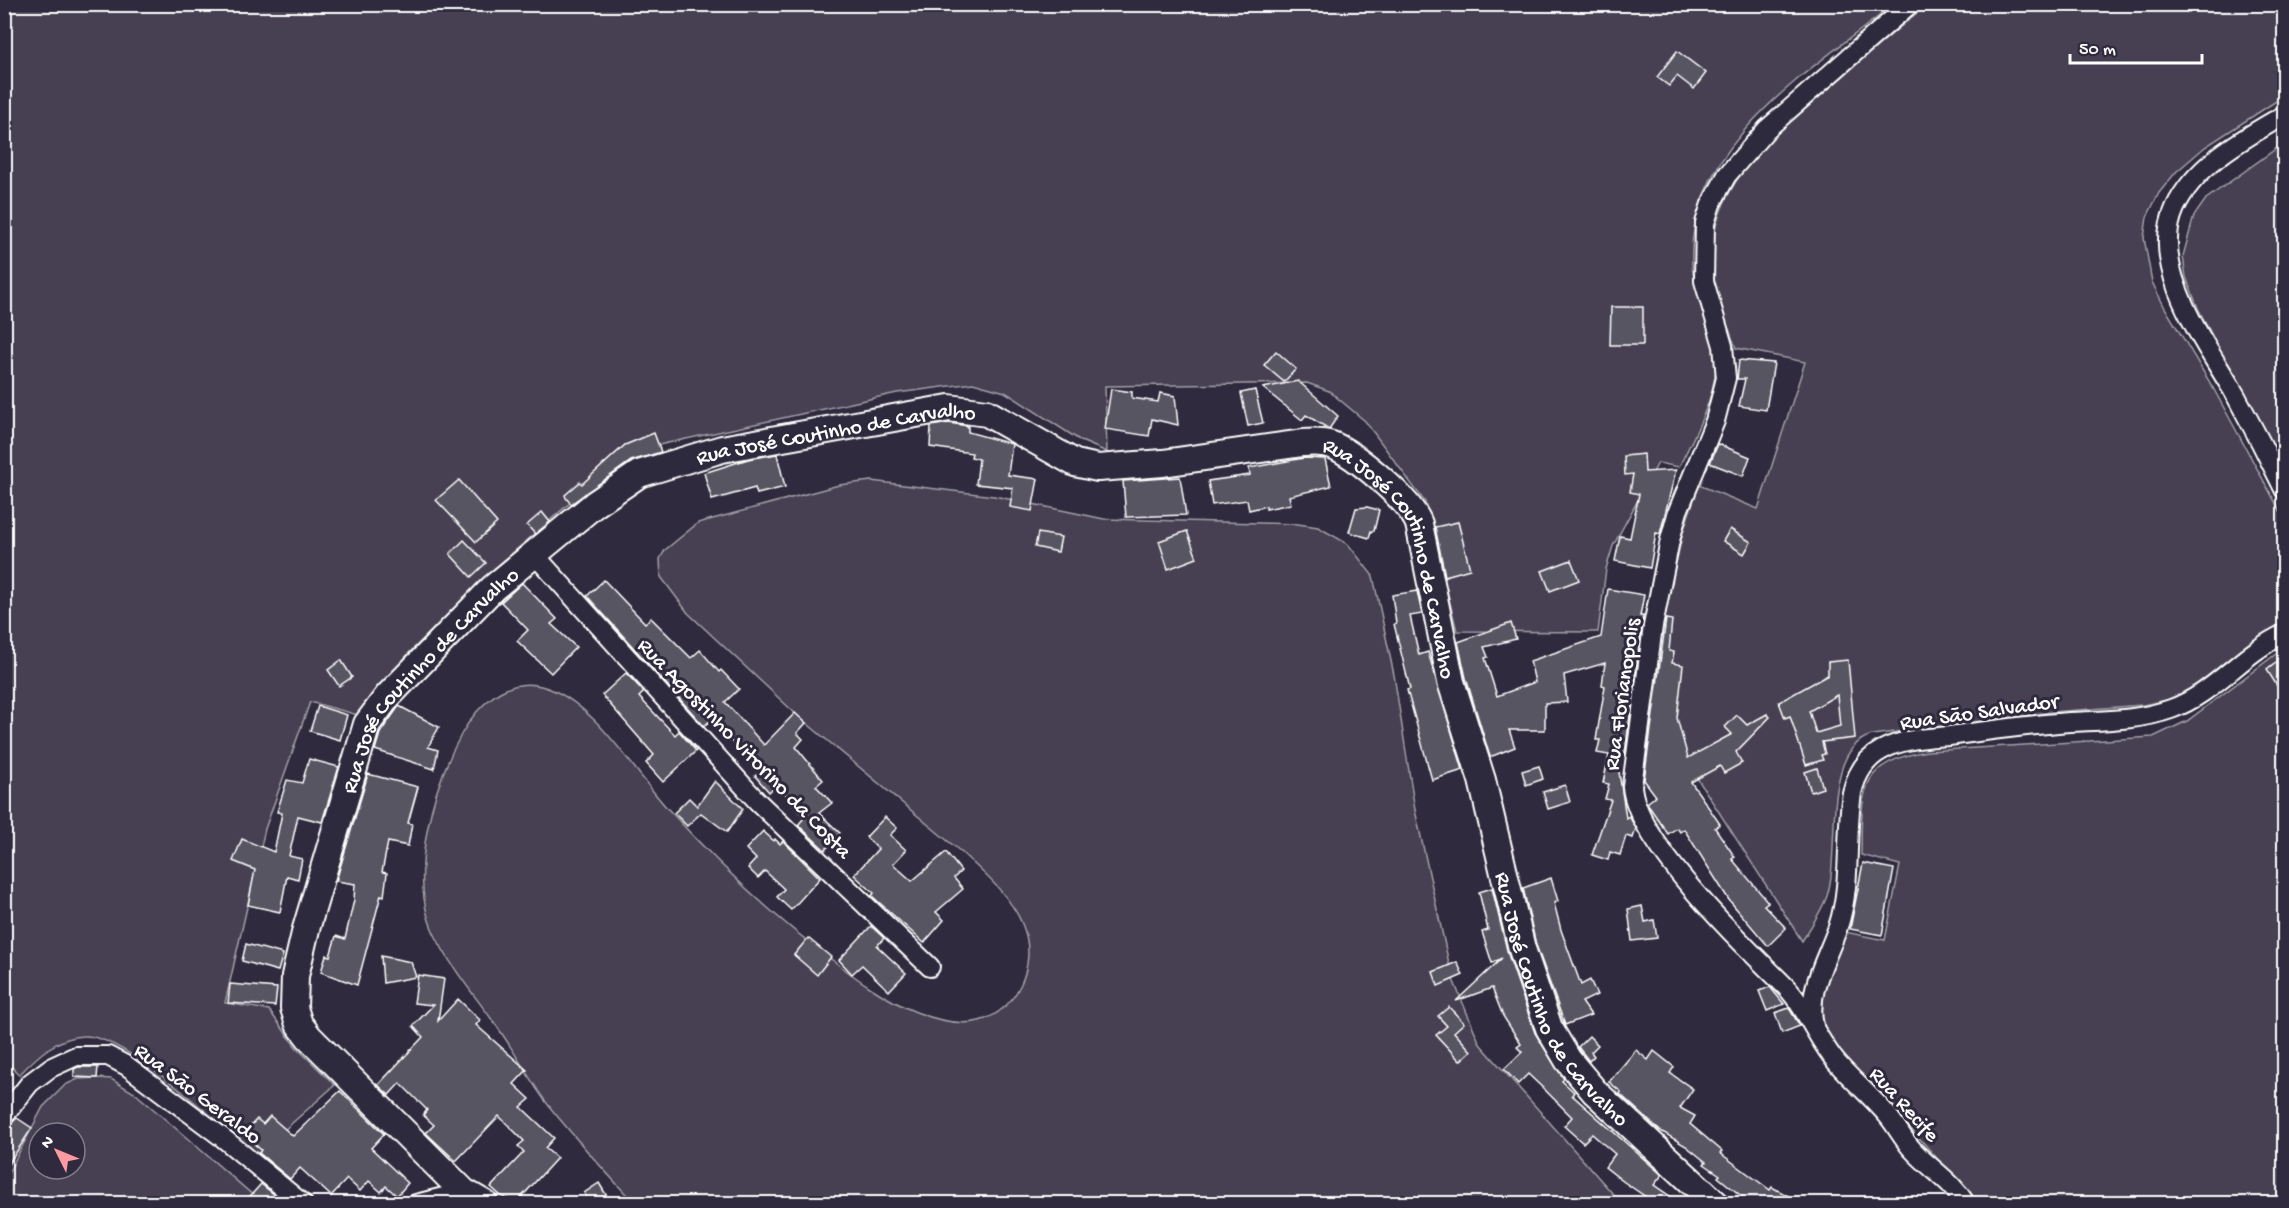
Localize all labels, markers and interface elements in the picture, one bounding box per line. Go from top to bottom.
scale bar [2070,27,2202,65]
text: 50 m [2079,40,2116,61]
street label: Rua José Coutinho de Carvalho [694,399,977,473]
street label: Rua José Coutinho de Carvalho [1319,434,1459,681]
street label: Rua José Coutinho de Carvalho [338,563,525,797]
street label: Rua Florianopolis [1600,616,1648,772]
street label: Rua Agostinho Vitorino da Costa [631,634,856,866]
street label: Rua São Salvador [1899,690,2063,738]
street label: Rua José Coutinho de Carvalho [1487,870,1633,1134]
street label: Rua São Geraldo [128,1039,265,1152]
street label: Rua Recife [1862,1063,1944,1149]
north arrow [27,1121,87,1181]
text: N [38,1132,59,1153]

